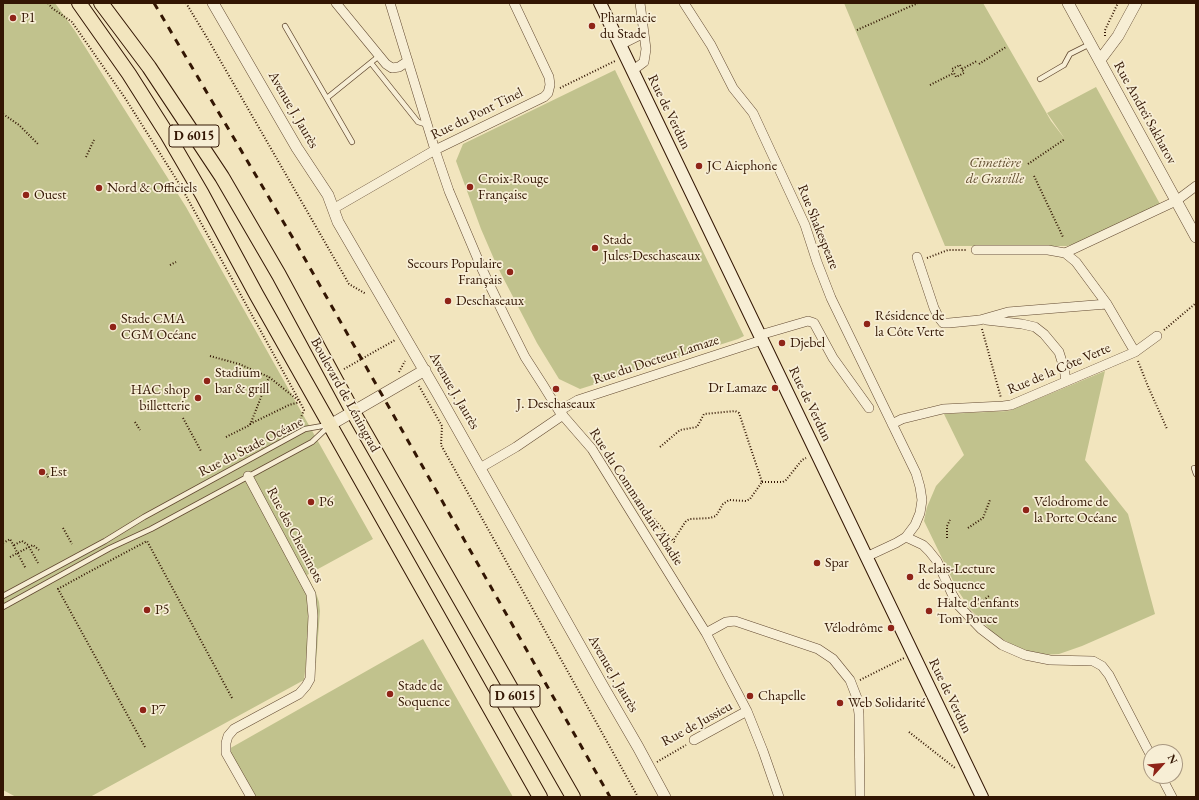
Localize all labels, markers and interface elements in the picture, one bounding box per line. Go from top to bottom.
place label: P1 [21,10,35,26]
place label: Pharmacie du Stade [600,10,656,42]
marker: P1 [8,13,18,23]
marker: Pharmacie du Stade [587,21,597,31]
street label: Rue Andreï Sakharov [1110,59,1180,167]
street label: Avenue J. Jaurès [264,68,322,152]
street label: Rue de Verdun [644,72,694,152]
street label: Rue du Pont Tinel [428,84,526,144]
road number: D 6015 [169,125,219,147]
park label: Cimetière de Graville [966,155,1024,188]
place label: JC Aiephone [707,158,777,174]
marker: JC Aiephone [694,161,704,171]
place label: Croix-Rouge Française [478,171,549,204]
place label: Nord & Officiels [107,180,197,196]
marker: Croix-Rouge Française [465,182,475,192]
street label: Rue Shakespeare [793,182,843,272]
marker: Nord & Officiels [94,183,104,193]
place label: Ouest [34,187,66,203]
marker: Ouest [21,190,31,200]
place label: Stade Jules-Deschaseaux [603,232,700,264]
marker: Stade Jules-Deschaseaux [590,243,600,253]
place label: Secours Populaire Français [407,256,502,288]
marker: Secours Populaire Français [505,267,515,277]
place label: Deschaseaux [456,293,524,309]
marker: Deschaseaux [443,296,453,306]
place label: Résidence de la Côte Verte [875,308,945,340]
place label: Stade CMA CGM Océane [121,311,197,344]
marker: Résidence de la Côte Verte [862,319,872,329]
marker: Stade CMA CGM Océane [108,322,118,332]
street label: Rue du Docteur Lamaze [591,332,721,388]
street label: Boulevard de Léningrad [307,335,383,455]
place label: Djebel [790,335,825,351]
marker: Djebel [777,338,787,348]
street label: Rue de la Côte Verte [1005,340,1113,398]
street label: Avenue J. Jaurès [425,349,483,433]
street label: Rue de Verdun [785,364,835,444]
place label: Stadium bar & grill [215,365,269,398]
marker: Stadium bar & grill [202,376,212,386]
place label: Dr Lamaze [708,380,767,396]
place label: HAC shop billetterie [131,382,190,414]
marker: Dr Lamaze [770,383,780,393]
marker: J. Deschaseaux [551,384,561,394]
marker: HAC shop billetterie [193,393,203,403]
place label: J. Deschaseaux [517,396,595,412]
street label: Rue du Stade Océane [196,413,306,481]
street label: Rue du Commandant Abadie [585,425,687,569]
place label: Est [50,464,67,480]
marker: Est [37,467,47,477]
street label: Rue des Cheminots [263,484,327,586]
place label: P6 [319,494,333,510]
place label: Vélodrome de la Porte Océane [1034,494,1117,526]
marker: P6 [306,497,316,507]
marker: Vélodrome de la Porte Océane [1021,505,1031,515]
place label: Spar [825,555,849,571]
marker: Spar [812,558,822,568]
place label: Relais-Lecture de Soquence [918,561,995,594]
marker: Relais-Lecture de Soquence [905,572,915,582]
place label: Halte d'enfants Tom Pouce [937,595,1019,628]
place label: P5 [155,602,169,618]
marker: P5 [142,605,152,615]
marker: Halte d'enfants Tom Pouce [924,606,934,616]
place label: Vélodrôme [824,620,883,636]
marker: Vélodrôme [886,623,896,633]
street label: Avenue J. Jaurès [584,632,642,716]
street label: Rue de Verdun [925,656,975,736]
place label: Stade de Soquence [398,678,450,710]
road number: D 6015 [490,685,540,707]
place label: Chapelle [758,688,806,704]
marker: Stade de Soquence [385,689,395,699]
marker: Chapelle [745,691,755,701]
place label: Web Solidarité [848,695,926,711]
street label: Rue de Jussieu [659,698,735,750]
marker: Web Solidarité [835,698,845,708]
place label: P7 [151,702,165,718]
marker: P7 [138,705,148,715]
north arrow [1143,744,1183,784]
text: N [1165,752,1181,766]

